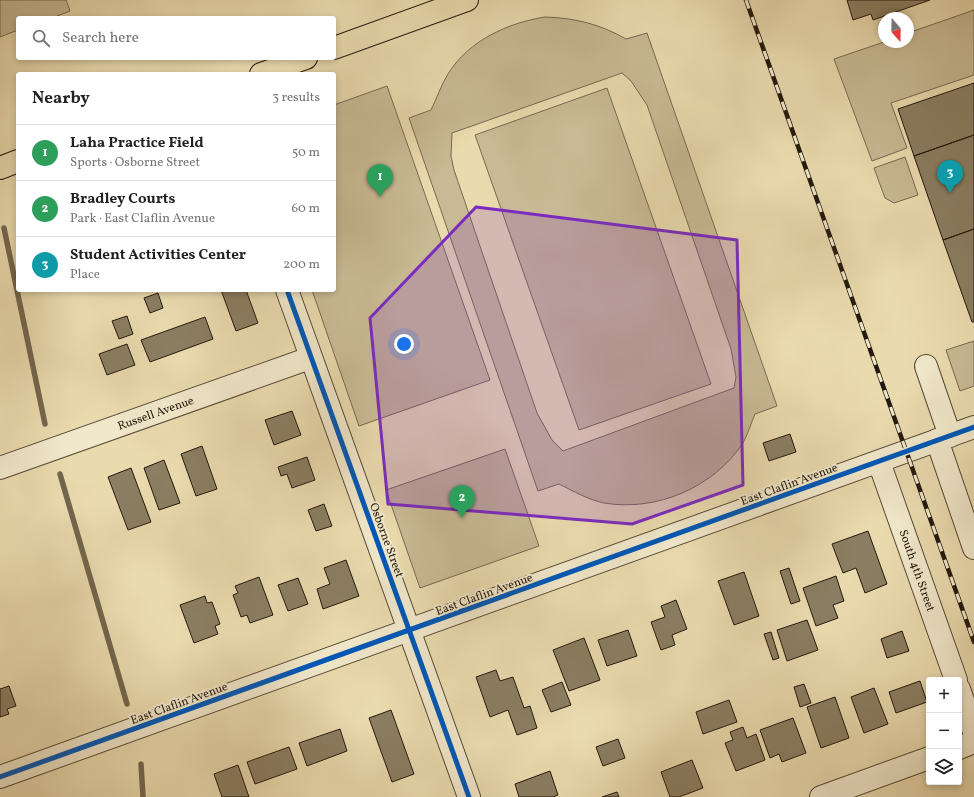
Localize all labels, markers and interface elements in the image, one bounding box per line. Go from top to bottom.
north arrow [878,12,914,48]
search box [16,16,336,60]
icon: search [30,27,52,49]
text: Search here [62,28,139,49]
text: Nearby [32,87,90,110]
text: 3 results [272,89,320,107]
text: Laha Practice Field [70,133,204,154]
text: 1 [42,144,48,162]
text: 50 m [292,144,320,162]
text: Sports · Osborne Street [70,154,200,172]
pin: 3 [937,160,963,193]
pin: 1 [367,164,393,197]
text: Bradley Courts [70,189,175,210]
text: 2 [42,200,48,218]
text: 60 m [292,200,320,218]
text: Park · East Claflin Avenue [70,210,215,228]
text: Student Activities Center [70,245,246,266]
text: 3 [42,256,48,274]
text: 200 m [283,256,320,274]
text: Place [70,266,100,284]
your location [394,334,414,354]
street label: Russell Avenue [116,393,196,435]
street label: East Claflin Avenue [739,460,840,510]
pin: 2 [449,485,475,518]
street label: Osborne Street [365,501,407,580]
street label: South 4th Street [894,528,938,614]
street label: East Claflin Avenue [434,570,535,620]
map controls [926,677,962,785]
button: + [926,677,962,713]
street label: East Claflin Avenue [129,679,230,729]
button: − [926,713,962,749]
button: layers [926,749,962,785]

